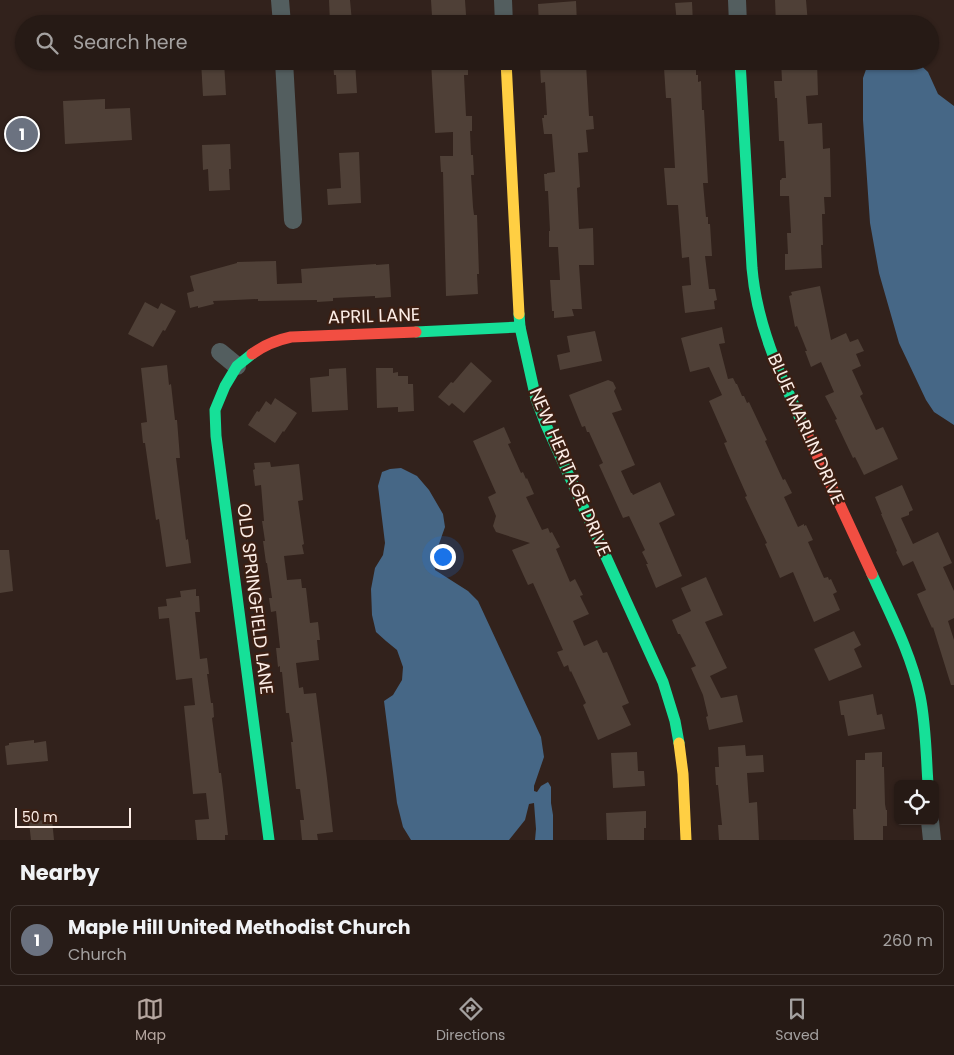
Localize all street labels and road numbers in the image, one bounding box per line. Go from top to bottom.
street label: APRIL LANE [327,301,421,330]
street label: BLUE MARLIN DRIVE [762,349,851,508]
street label: NEW HERITAGE DRIVE [524,384,617,560]
street label: OLD SPRINGFIELD LANE [231,502,280,696]

